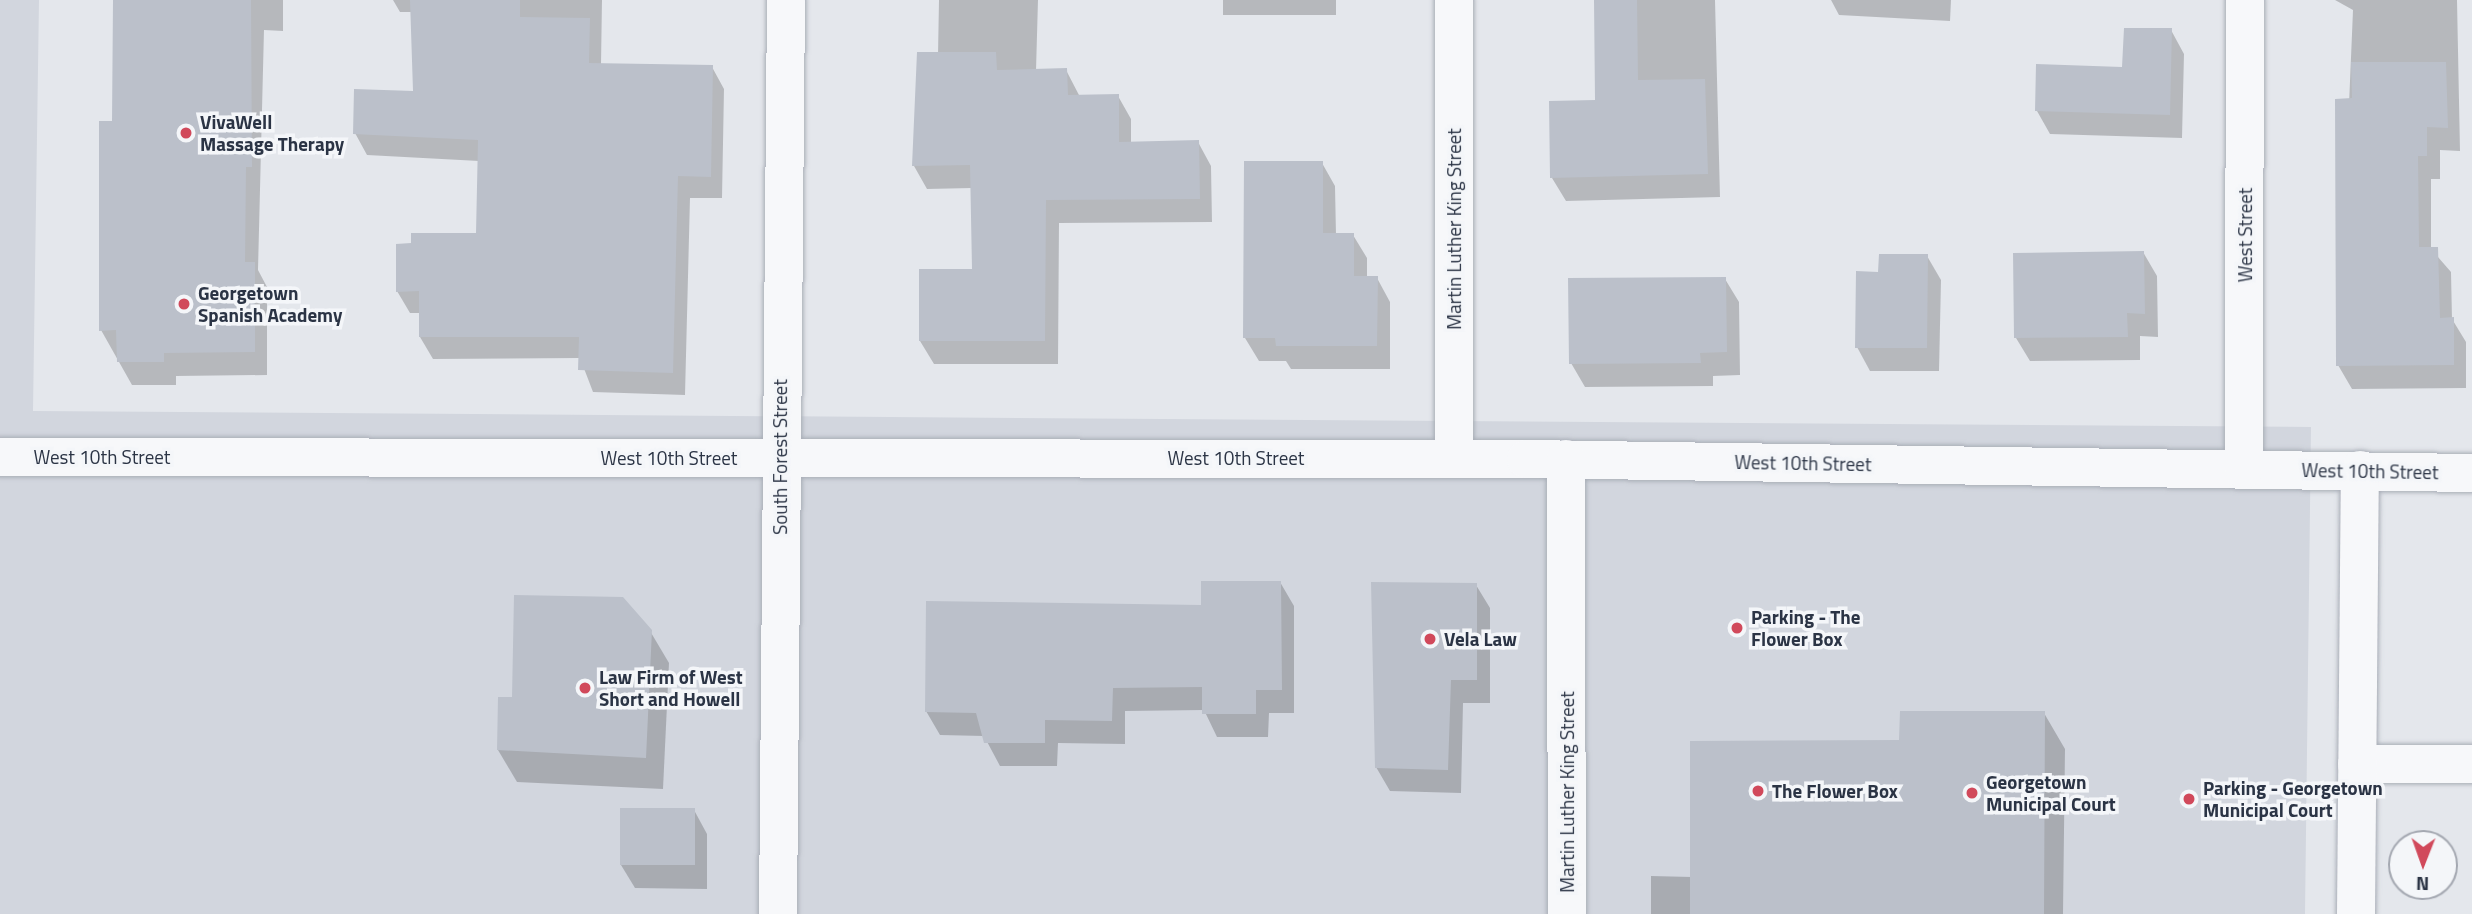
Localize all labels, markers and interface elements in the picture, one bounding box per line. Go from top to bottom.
place label: VivaWell Massage Therapy [200,111,344,155]
marker: VivaWell Massage Therapy [178,125,194,141]
street label: Martin Luther King Street [1443,128,1465,330]
street label: West Street [2234,188,2256,282]
place label: Georgetown Spanish Academy [198,282,342,326]
marker: Georgetown Spanish Academy [176,296,192,312]
street label: South Forest Street [769,379,791,535]
street label: West 10th Street [33,446,171,468]
street label: West 10th Street [600,447,738,469]
street label: West 10th Street [1167,447,1305,469]
street label: West 10th Street [1734,450,1872,476]
street label: West 10th Street [2301,458,2439,484]
place label: Parking - The Flower Box [1751,606,1861,650]
marker: Parking - The Flower Box [1729,620,1745,636]
place label: Vela Law [1444,628,1517,650]
marker: Vela Law [1422,631,1438,647]
place label: Law Firm of West Short and Howell [599,666,743,710]
marker: Law Firm of West Short and Howell [577,680,593,696]
street label: Martin Luther King Street [1556,691,1578,893]
place label: Georgetown Municipal Court [1986,771,2116,815]
place label: Parking - Georgetown Municipal Court [2203,777,2383,821]
place label: The Flower Box [1772,780,1898,802]
marker: The Flower Box [1750,783,1766,799]
marker: Georgetown Municipal Court [1964,785,1980,801]
marker: Parking - Georgetown Municipal Court [2181,791,2197,807]
north arrow [2388,830,2458,900]
text: N [2416,870,2430,899]

